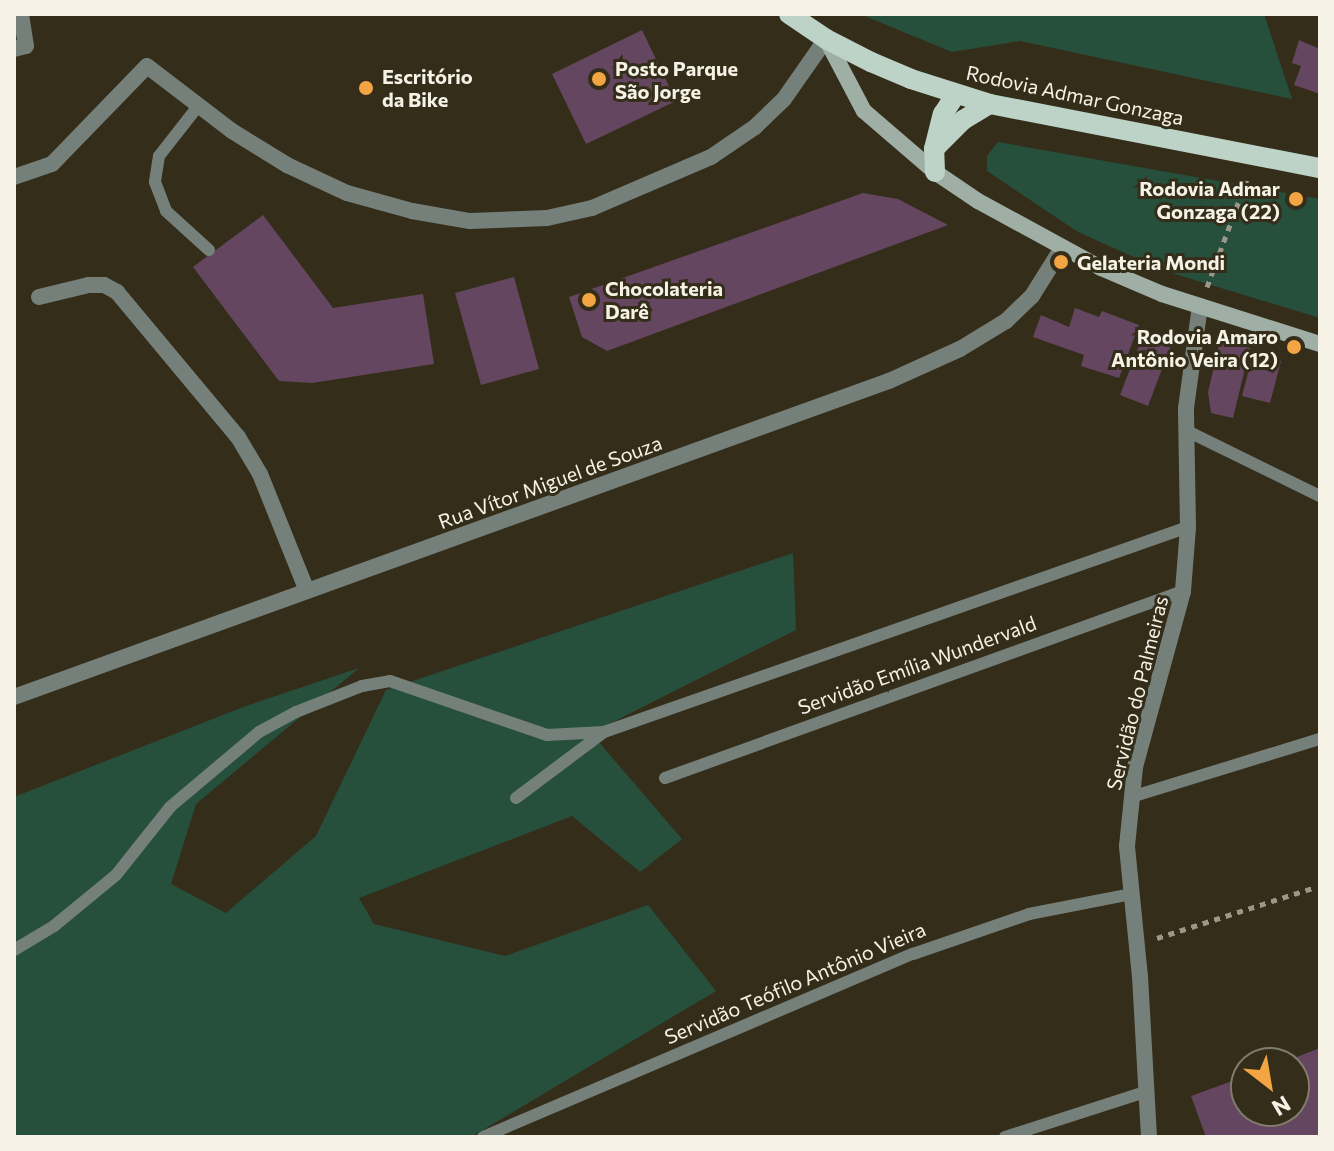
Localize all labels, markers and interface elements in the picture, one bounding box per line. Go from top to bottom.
place label: Posto Parque São Jorge [615,56,738,103]
street label: Rodovia Admar Gonzaga [964,60,1186,130]
place label: Escritório da Bike [382,64,473,111]
marker: Posto Parque São Jorge [590,70,608,88]
marker: Escritório da Bike [357,79,375,97]
place label: Rodovia Admar Gonzaga (22) [1139,176,1280,223]
marker: Rodovia Admar Gonzaga (22) [1287,190,1305,208]
place label: Gelateria Mondi [1077,250,1225,274]
marker: Gelateria Mondi [1052,253,1070,271]
place label: Chocolateria Darê [605,276,723,323]
marker: Chocolateria Darê [580,291,598,309]
place label: Rodovia Amaro Antônio Veira (12) [1111,324,1278,371]
marker: Rodovia Amaro Antônio Veira (12) [1285,338,1303,356]
street label: Rua Vítor Miguel de Souza [435,430,665,534]
street label: Servidão do Palmeiras [1101,593,1173,793]
street label: Servidão Emília Wundervald [795,611,1039,719]
street label: Servidão Teófilo Antônio Vieira [661,917,929,1049]
north arrow [1230,1047,1310,1127]
text: N [1268,1090,1296,1122]

